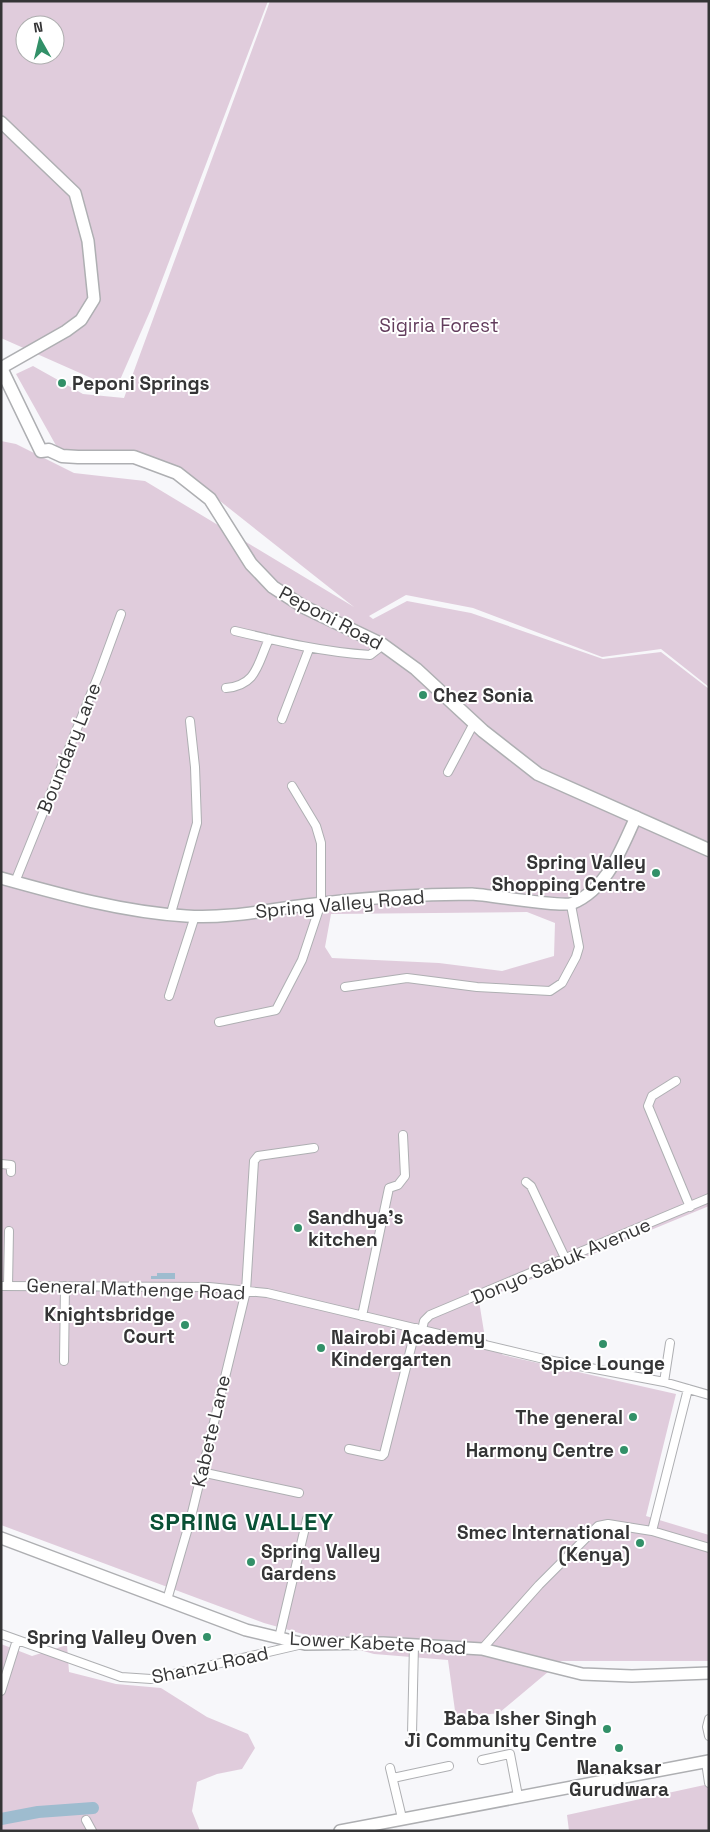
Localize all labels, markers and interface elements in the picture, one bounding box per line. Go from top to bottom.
north arrow [15,15,65,65]
text: N [32,18,44,37]
park label: Sigiria Forest [379,313,499,338]
place label: Peponi Springs [72,371,210,396]
marker: Peponi Springs [56,377,68,389]
street label: Peponi Road [275,580,387,656]
street label: Boundary Lane [31,679,107,817]
place label: Chez Sonia [433,683,533,708]
marker: Chez Sonia [417,689,429,701]
place label: Spring Valley Shopping Centre [492,850,646,897]
marker: Spring Valley Shopping Centre [650,867,662,879]
street label: Spring Valley Road [254,884,426,924]
place label: Sandhya’s kitchen [308,1205,404,1252]
street label: Donyo Sabuk Avenue [468,1212,654,1310]
marker: Sandhya’s kitchen [292,1222,304,1234]
street label: General Mathenge Road [26,1273,246,1305]
place label: Knightsbridge Court [44,1302,175,1349]
marker: Knightsbridge Court [179,1319,191,1331]
place label: Nairobi Academy Kindergarten [331,1325,485,1372]
marker: Spice Lounge [597,1338,609,1350]
marker: Nairobi Academy Kindergarten [315,1342,327,1354]
place label: Spice Lounge [541,1351,665,1376]
street label: Kabete Lane [186,1372,236,1490]
place label: The general [515,1405,623,1430]
marker: The general [627,1411,639,1423]
place label: Harmony Centre [466,1438,614,1463]
marker: Harmony Centre [618,1444,630,1456]
district label: SPRING VALLEY [150,1506,334,1537]
place label: Smec International (Kenya) [457,1520,630,1567]
marker: Smec International (Kenya) [634,1537,646,1549]
place label: Spring Valley Gardens [261,1539,381,1586]
marker: Spring Valley Gardens [245,1556,257,1568]
place label: Spring Valley Oven [27,1625,197,1650]
street label: Lower Kabete Road [289,1626,467,1660]
marker: Spring Valley Oven [201,1631,213,1643]
street label: Shanzu Road [149,1640,271,1690]
place label: Baba Isher Singh Ji Community Centre [404,1706,597,1753]
marker: Baba Isher Singh Ji Community Centre [601,1723,613,1735]
marker: Nanaksar Gurudwara [613,1742,625,1754]
place label: Nanaksar Gurudwara [569,1755,669,1802]

